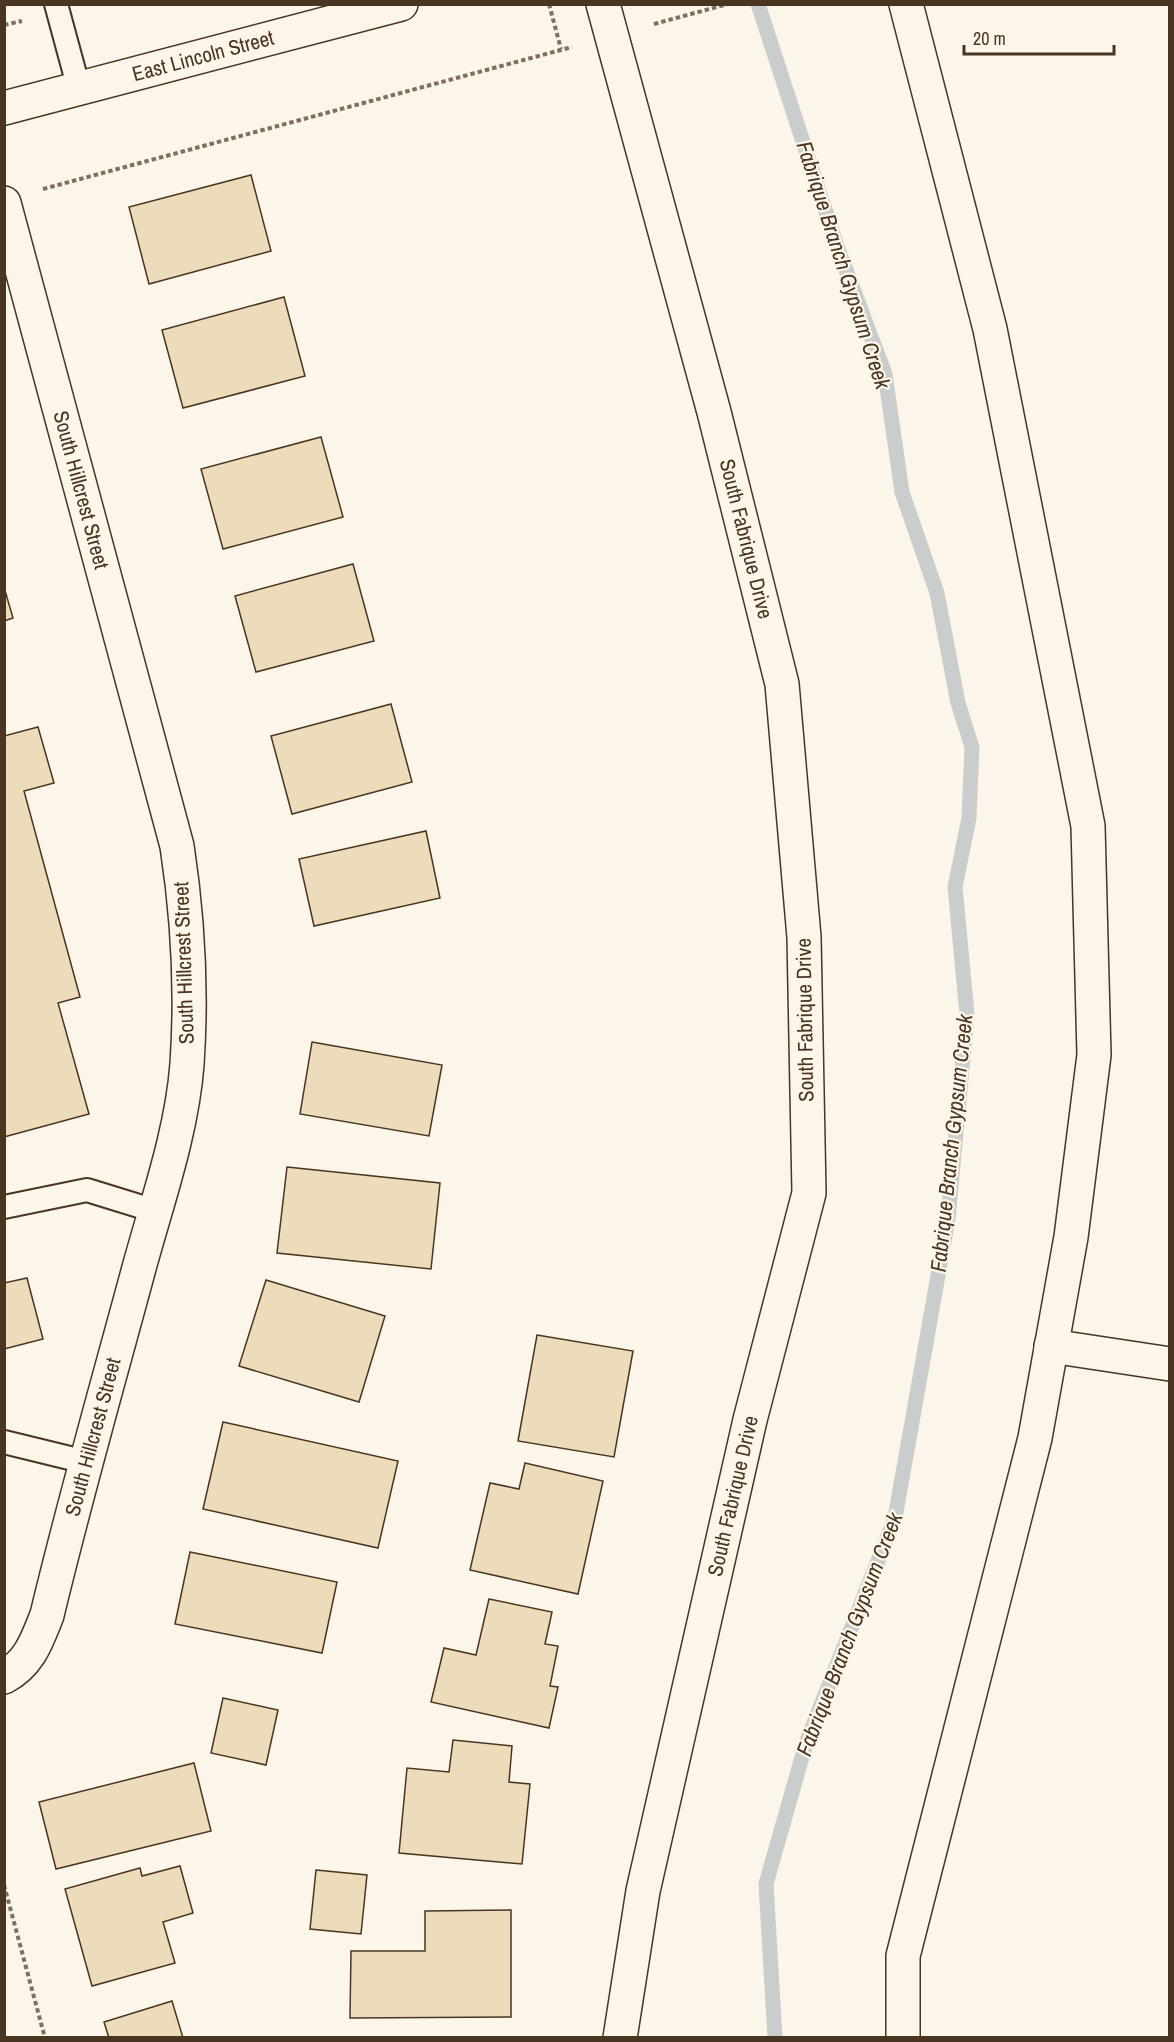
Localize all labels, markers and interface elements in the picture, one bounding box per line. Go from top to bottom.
scale bar [964,18,1114,56]
street label: East Lincoln Street [129,23,277,88]
text: 20 m [973,26,1006,51]
water label: Fabrique Branch Gypsum Creek [790,137,899,394]
street label: South Hillcrest Street [46,408,117,572]
street label: South Fabrique Drive [713,456,780,622]
street label: South Hillcrest Street [166,881,201,1045]
street label: South Fabrique Drive [789,938,820,1102]
water label: Fabrique Branch Gypsum Creek [923,1012,980,1273]
street label: South Hillcrest Street [57,1354,128,1519]
street label: South Fabrique Drive [700,1413,765,1579]
water label: Fabrique Branch Gypsum Creek [789,1507,910,1760]

